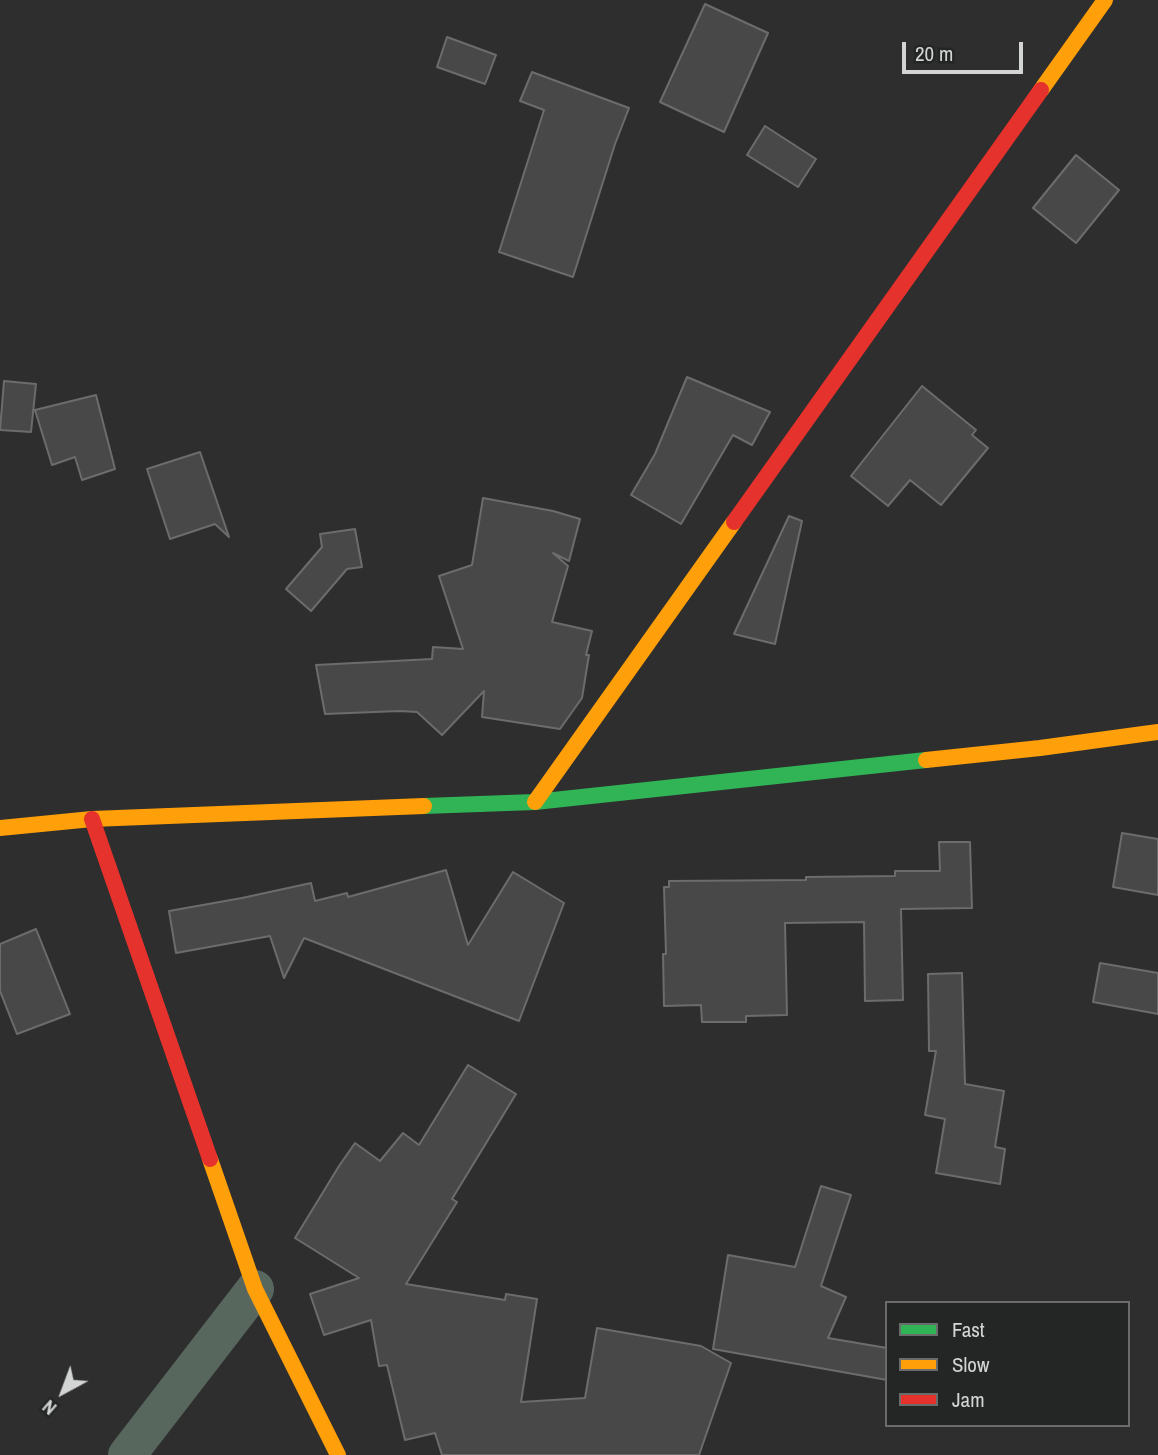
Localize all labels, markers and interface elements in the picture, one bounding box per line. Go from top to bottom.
scale bar [906,28,1027,72]
text: 20 m [915,39,953,68]
legend [885,1301,1130,1427]
text: Fast [952,1315,985,1344]
text: Slow [952,1350,989,1379]
north arrow [28,1357,98,1427]
text: Jam [952,1385,985,1414]
text: N [36,1394,62,1421]

